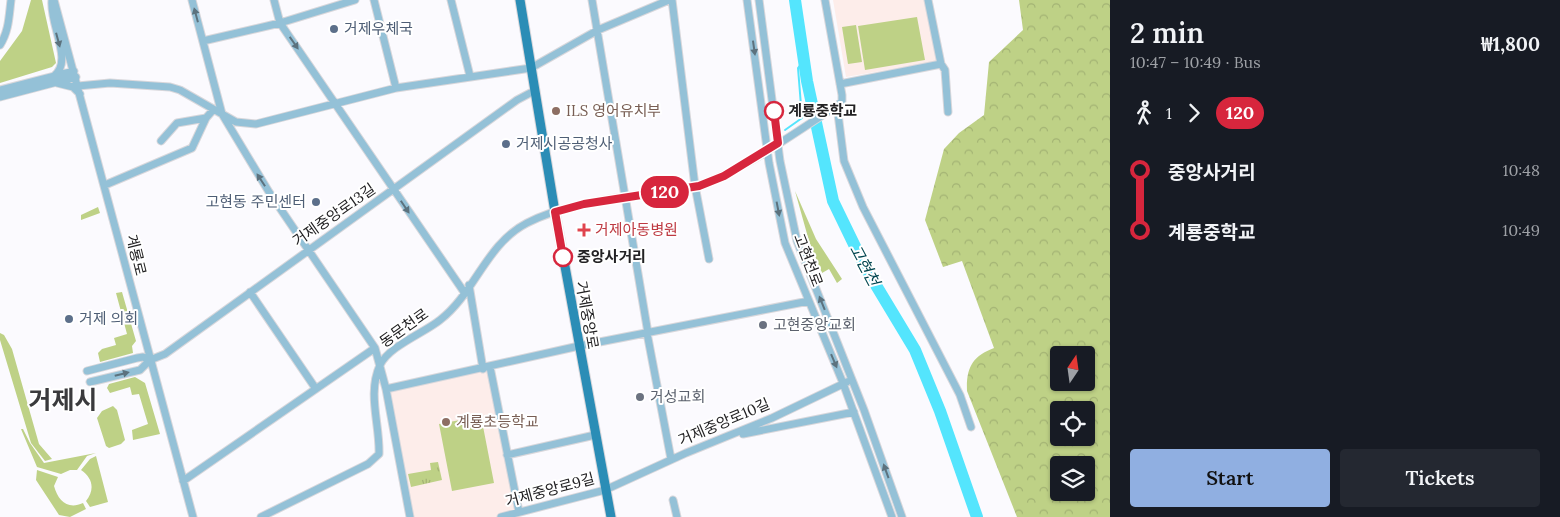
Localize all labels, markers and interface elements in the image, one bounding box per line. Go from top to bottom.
one-way arrow [192,7,200,22]
text: 2 min [1130,15,1204,51]
place label: 거제우체국 [344,19,413,38]
marker: 거제우체국 [328,23,340,35]
one-way arrow [54,32,62,47]
text: ₩1,800 [1481,32,1540,56]
one-way arrow [289,37,299,50]
one-way arrow [750,41,758,57]
text: 10:47 – 10:49 · Bus [1130,52,1261,72]
icon: walk [1130,99,1158,127]
icon: forward [1180,99,1208,127]
place label: ILS 영어유치부 [566,101,661,120]
marker: 계룡중학교 [764,101,784,121]
place label: 계룡중학교 [788,101,857,120]
text: 120 [1226,101,1254,124]
text: 1 [1166,103,1172,123]
marker: ILS 영어유치부 [550,105,562,117]
place label: 거제시공공청사 [516,134,613,153]
marker: 거제시공공청사 [500,138,512,150]
text: 중앙사거리 [1168,160,1255,184]
text: 10:48 [1503,160,1540,180]
one-way arrow [257,174,266,187]
line badge: 120 [636,176,694,208]
street label: 거제중앙로13길 [289,179,379,250]
text: 120 [651,180,679,203]
place label: 고현동 주민센터 [205,192,306,211]
marker: 고현동 주민센터 [310,196,322,208]
one-way arrow [400,200,410,214]
one-way arrow [774,201,782,217]
place label: 거제아동병원 [595,220,678,239]
text: 계룡중학교 [1168,220,1255,244]
text: 10:49 [1502,220,1540,240]
marker: 거제아동병원 [577,223,591,237]
street label: 고현천로 [790,231,827,289]
street label: 계룡로 [122,232,151,277]
water label: 고현천 [846,241,885,291]
marker: 중앙사거리 [553,247,573,267]
place label: 중앙사거리 [577,247,646,266]
street label: 거제중앙로 [572,279,603,351]
one-way arrow [817,296,825,310]
street label: 동문천로 [376,304,432,351]
place label: 거제 의회 [79,309,138,328]
marker: 거제 의회 [63,313,75,325]
place label: 고현중앙교회 [773,315,856,334]
marker: 고현중앙교회 [757,319,769,331]
north arrow [1050,346,1095,391]
map controls [1050,346,1095,501]
one-way arrow [830,354,838,368]
one-way arrow [114,370,129,378]
district label: 거제시 [28,384,98,416]
place label: 거성교회 [650,387,705,406]
marker: 거성교회 [634,391,646,403]
street label: 거제중앙로10길 [675,394,772,449]
button: locate [1050,401,1095,446]
place label: 계룡초등학교 [456,412,539,431]
marker: 계룡초등학교 [440,416,452,428]
button: Start [1130,449,1330,507]
button: Tickets [1340,449,1540,507]
button: layers [1050,456,1095,501]
one-way arrow [882,463,890,478]
street label: 거제중앙로9길 [503,469,597,511]

